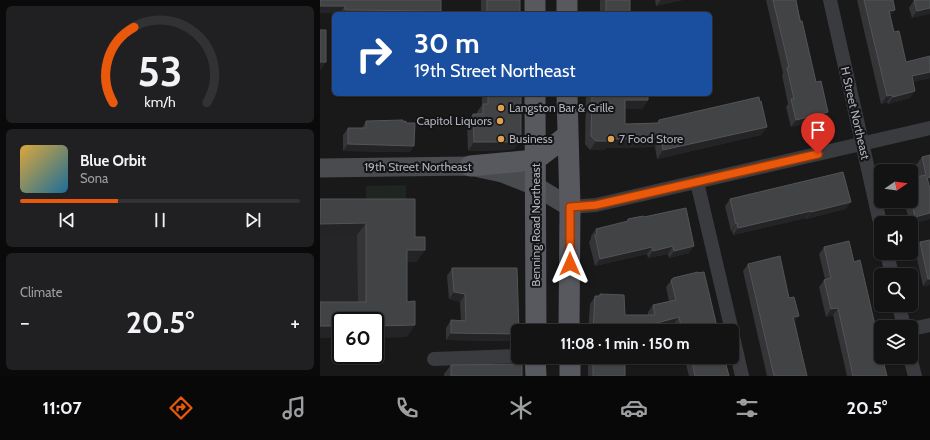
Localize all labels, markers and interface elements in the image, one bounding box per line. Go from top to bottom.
text: 30 m [414,26,480,60]
icon: right [348,28,400,80]
text: 53 [138,45,182,95]
text: 19th Street Northeast [414,60,575,82]
street label: H Street Northeast [838,65,873,161]
text: km/h [144,92,176,110]
place label: Langston Bar & Grille [509,100,614,115]
marker: Langston Bar & Grille [496,103,506,113]
place label: Capitol Liquors [417,113,492,128]
pin [801,113,835,154]
marker: Capitol Liquors [495,116,505,126]
icon: arrive [807,119,829,141]
place label: Business [509,131,553,146]
place label: 7 Food Store [619,131,683,146]
marker: Business [496,134,506,144]
marker: 7 Food Store [606,134,616,144]
text: Blue Orbit [80,152,146,170]
street label: 19th Street Northeast [364,159,472,174]
street label: Benning Road Northeast [528,163,543,287]
north arrow [874,164,918,208]
map controls [874,164,918,364]
text: Sona [80,170,108,186]
icon: previous [56,209,78,231]
icon: pause [149,209,171,231]
icon: next [242,209,264,231]
button: sound [874,216,918,260]
position arrow [549,243,591,285]
button: search [874,268,918,312]
text: Climate [20,284,62,300]
text: 20.5° [126,304,194,341]
text: − [20,309,30,336]
text: + [290,309,300,336]
speed limit sign: 60 [332,312,384,364]
button: layers [874,320,918,364]
text: 11:08 · 1 min · 150 m [561,335,689,353]
icon: directions [167,394,195,422]
icon: music [280,394,308,422]
icon: phone [393,394,421,422]
icon: climate [507,394,535,422]
icon: car [620,394,648,422]
icon: filters [733,394,761,422]
text: 11:07 [43,397,82,419]
text: 20.5° [846,397,887,419]

